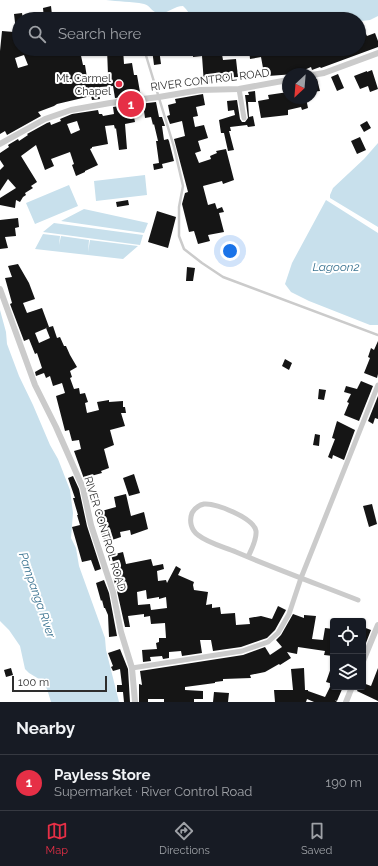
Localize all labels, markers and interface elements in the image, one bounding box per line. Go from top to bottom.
search box [12,12,366,56]
icon: search [26,23,48,45]
text: Search here [58,25,141,43]
street label: RIVER CONTROL ROAD [150,66,270,94]
north arrow [282,68,318,104]
place label: Mt. Carmel Chapel [56,72,111,98]
marker: Mt. Carmel Chapel [114,79,124,89]
pin: 1 [118,89,144,119]
your location [220,241,240,261]
water label: Lagoon2 [312,260,360,274]
street label: RIVER CONTROL ROAD [81,475,129,593]
water label: Pampanga River [16,550,58,640]
map controls [330,618,366,690]
button: locate [330,618,366,654]
button: layers [330,654,366,690]
scale bar [12,674,107,693]
text: 100 m [18,676,49,689]
text: Nearby [16,718,75,738]
text: Payless Store [54,766,150,784]
text: 1 [26,775,32,790]
text: 190 m [326,775,362,790]
text: Supermarket · River Control Road [54,784,252,799]
tab: Map [46,820,68,857]
tab: Directions [159,820,210,857]
tab: Saved [301,820,332,857]

